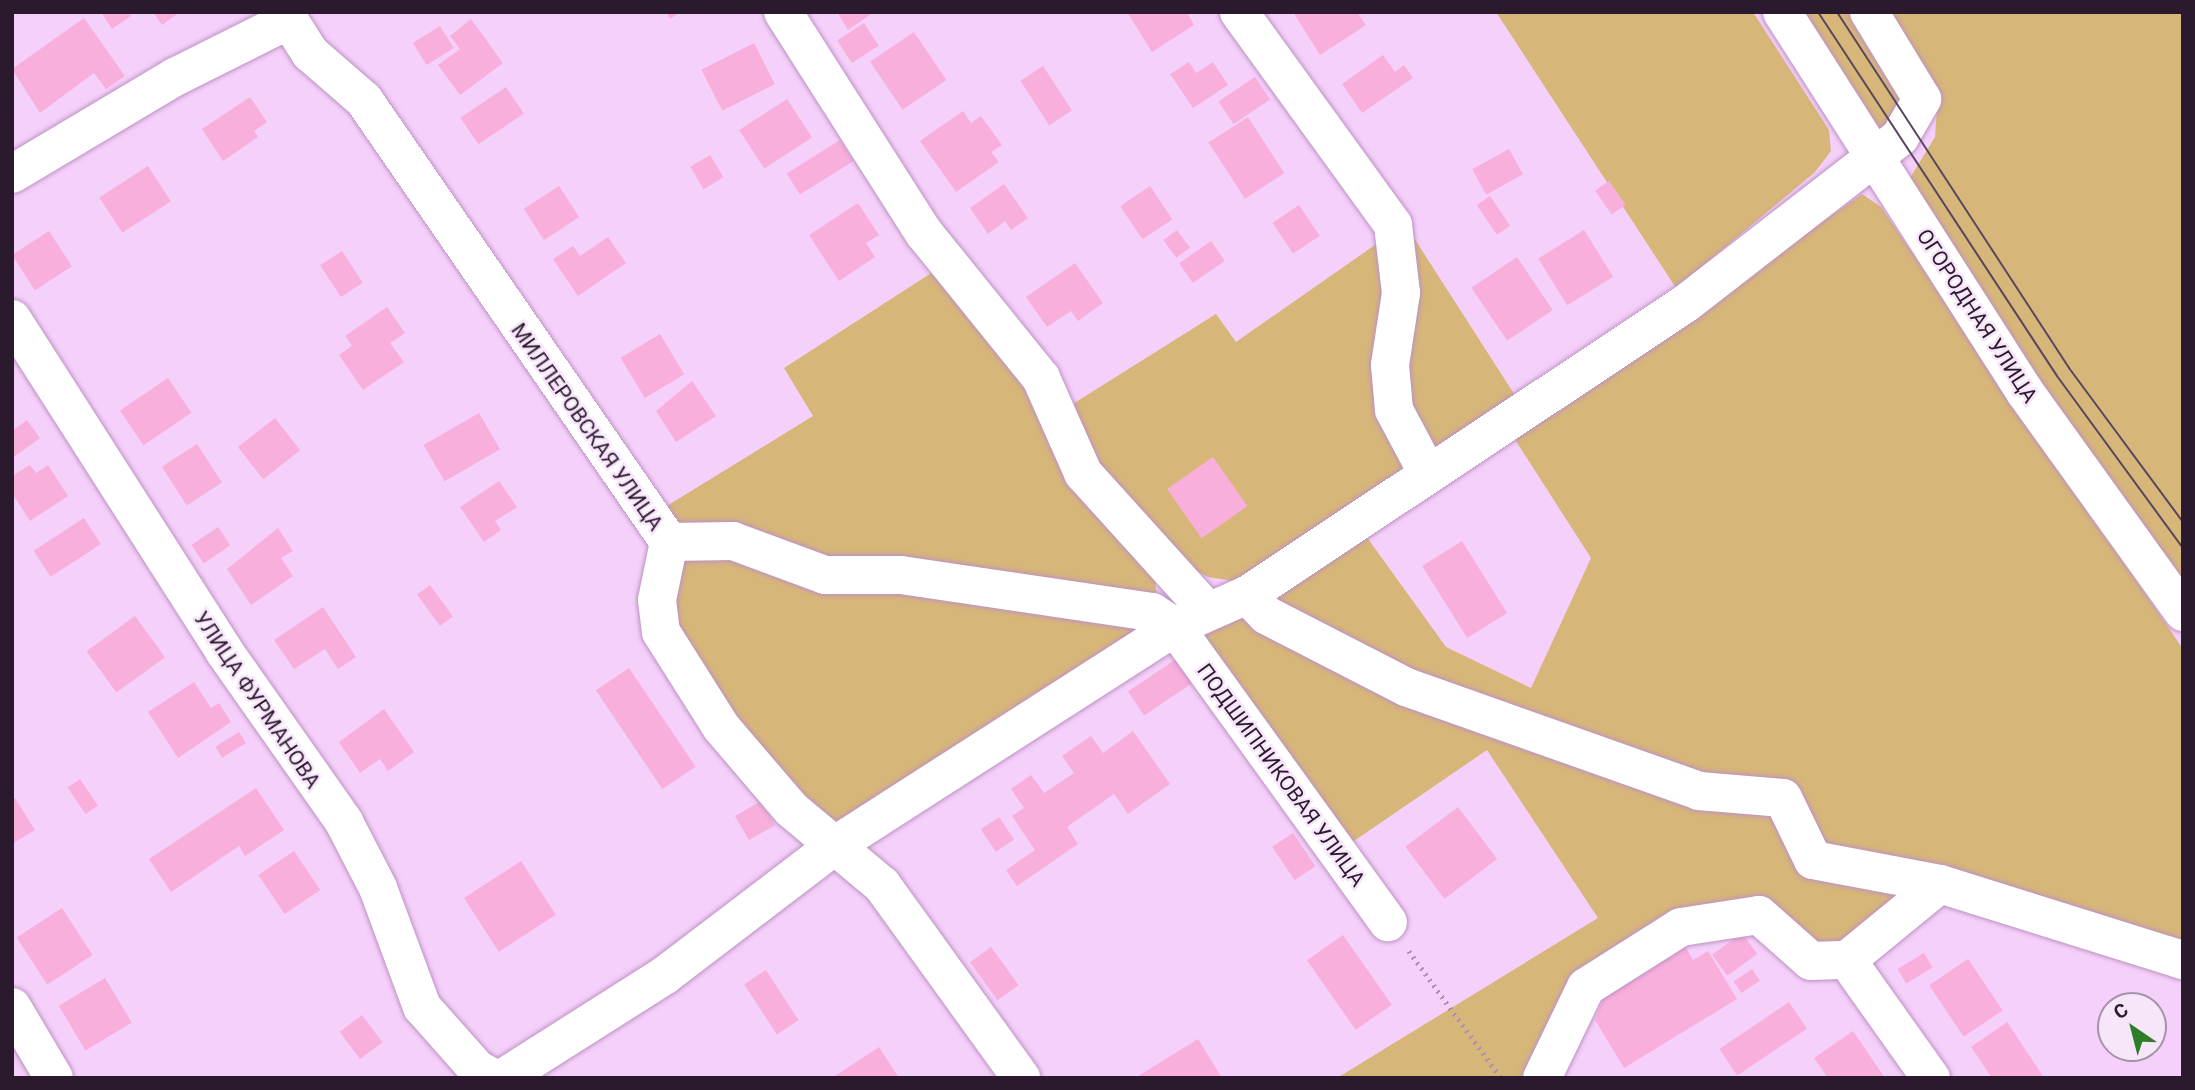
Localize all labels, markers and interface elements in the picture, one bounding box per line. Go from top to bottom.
street label: ОГОРОДНАЯ УЛИЦА [1911,224,2043,408]
street label: МИЛЛЕРОВСКАЯ УЛИЦА [506,318,668,536]
street label: УЛИЦА ФУРМАНОВА [188,607,326,793]
street label: ПОДШИПНИКОВАЯ УЛИЦА [1192,659,1370,891]
north arrow [2097,992,2167,1062]
text: С [2109,998,2133,1024]

